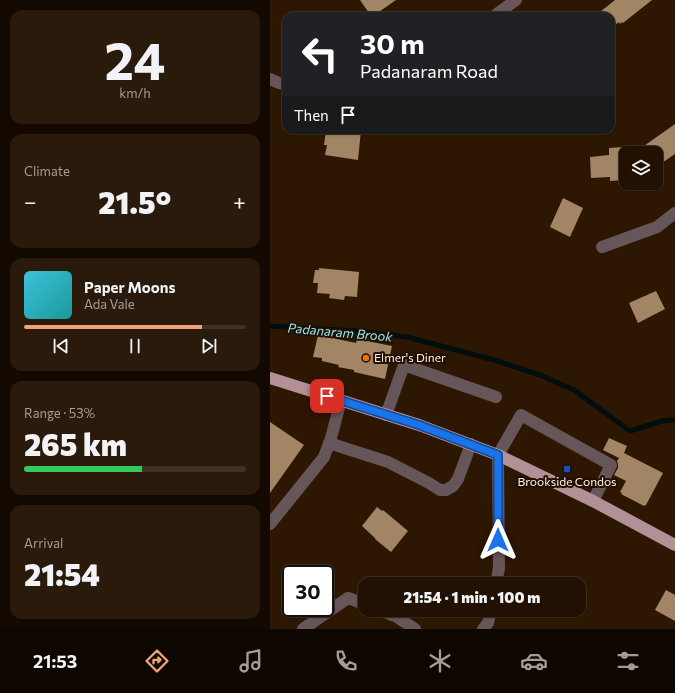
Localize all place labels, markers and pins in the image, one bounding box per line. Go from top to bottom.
place label: Elmer's Diner [374,350,446,364]
marker: Elmer's Diner [361,353,371,363]
pin [310,379,344,413]
marker: Brookside Condos [562,464,572,474]
place label: Brookside Condos [518,474,617,488]

